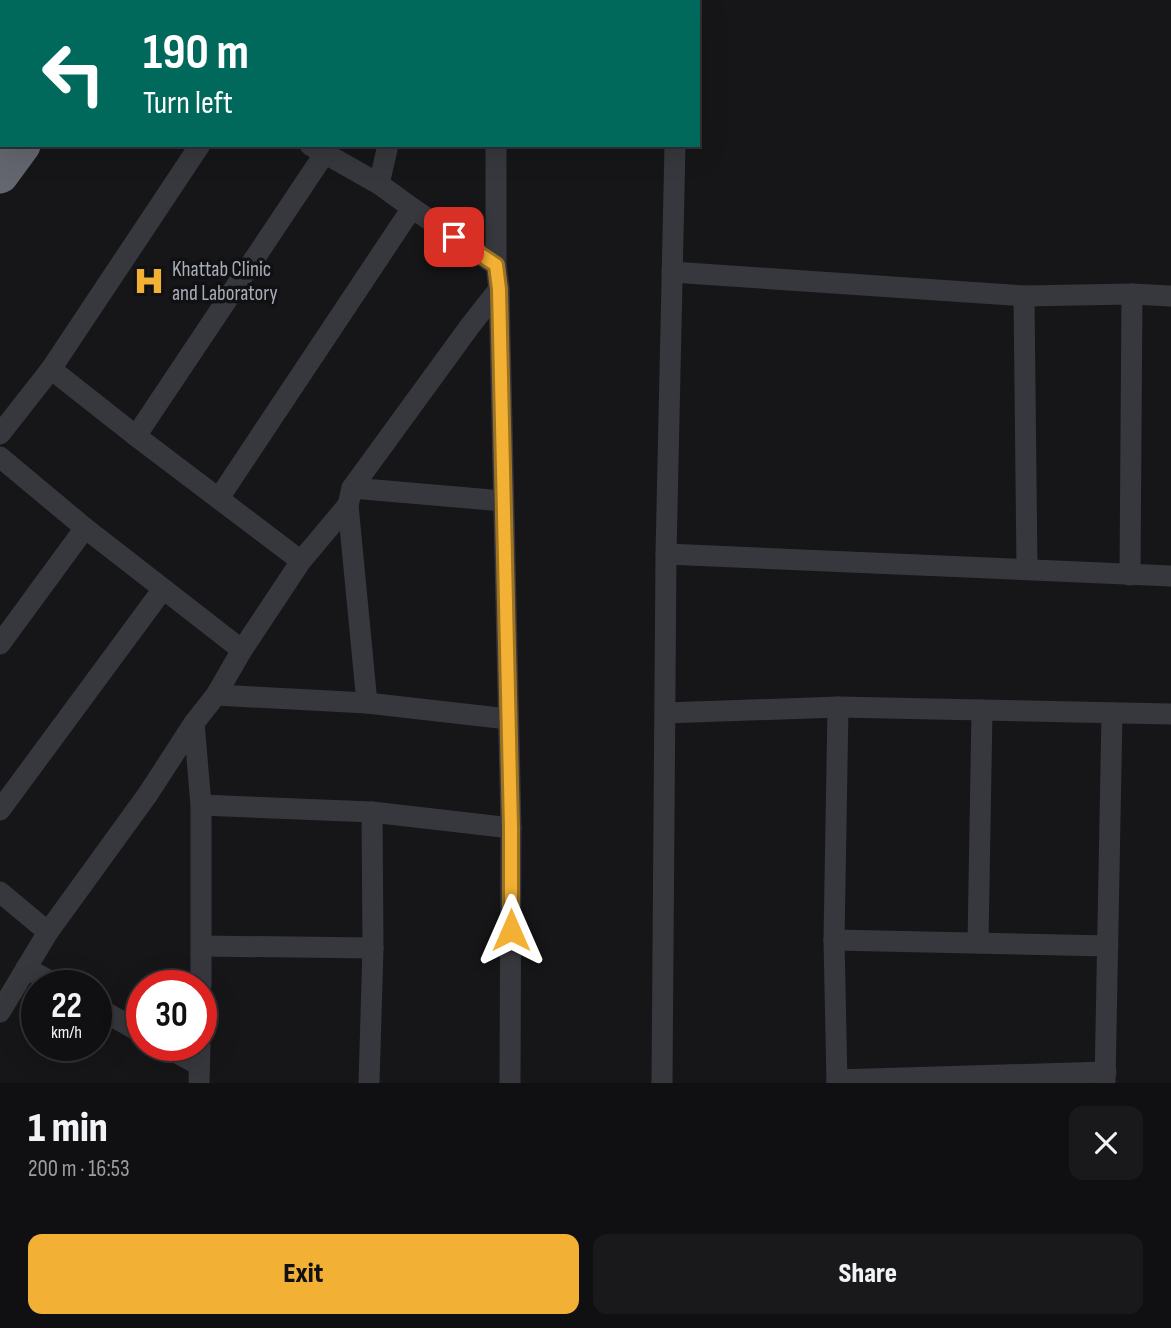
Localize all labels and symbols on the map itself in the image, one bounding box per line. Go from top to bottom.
pin [424,207,484,267]
place label: Khattab Clinic and Laboratory [172,257,277,306]
hospital icon: Khattab Clinic and Laboratory [132,264,166,298]
position arrow [474,893,548,967]
speed limit sign: 30 [126,970,217,1061]

